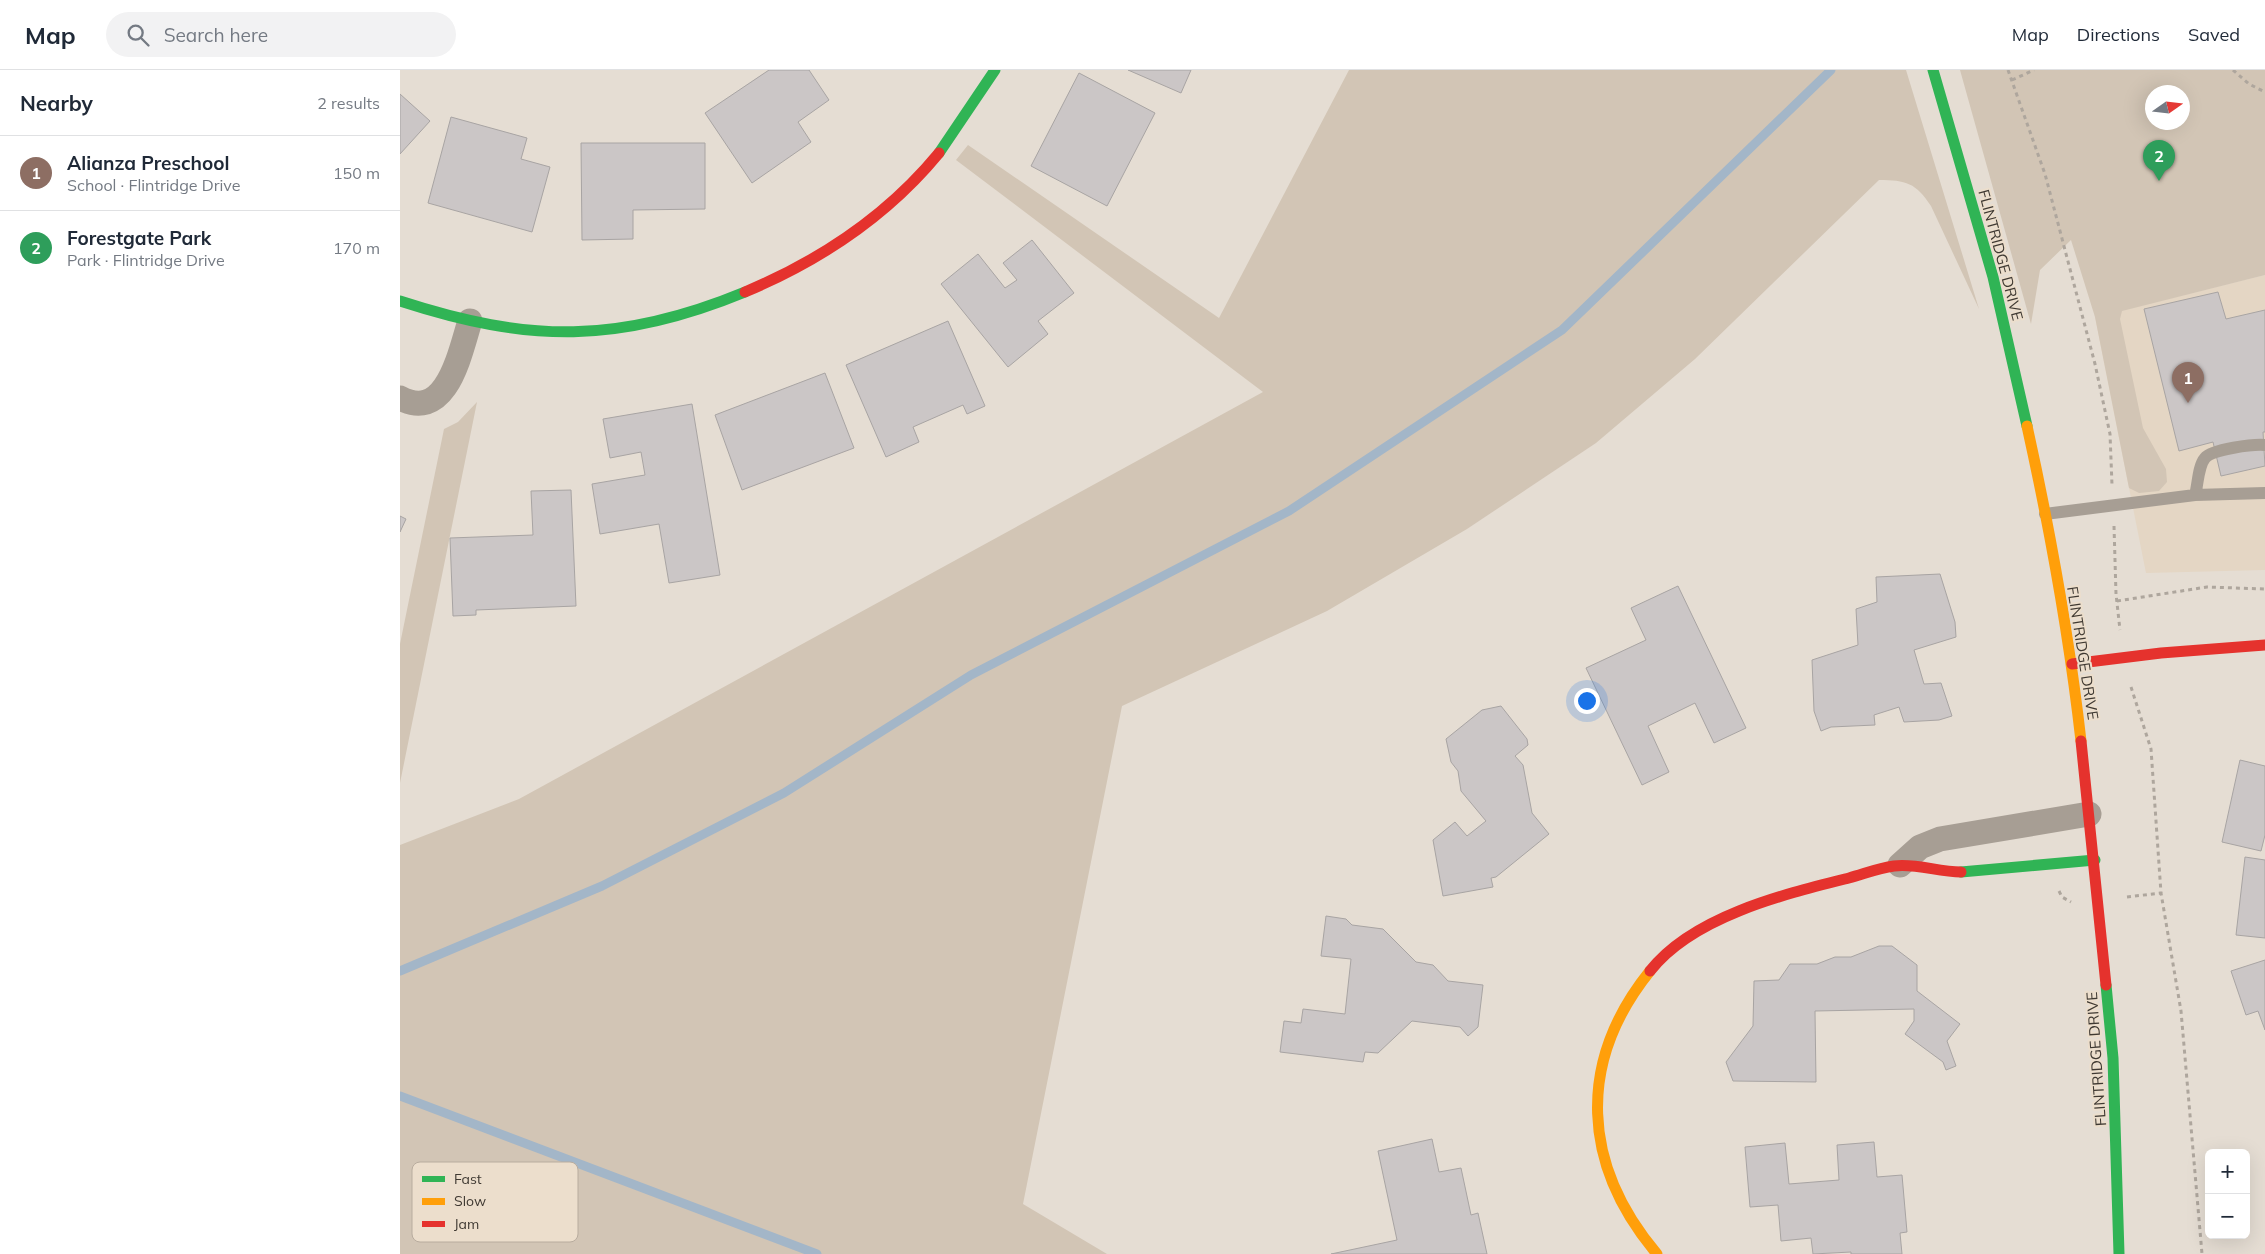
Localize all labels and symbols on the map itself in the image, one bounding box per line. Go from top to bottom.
north arrow [2145,85,2190,130]
pin: 2 [2143,140,2175,181]
street label: FLINTRIDGE DRIVE [1974,187,2028,323]
pin: 1 [2172,362,2204,403]
street label: FLINTRIDGE DRIVE [2063,585,2103,721]
your location [1574,688,1600,714]
street label: FLINTRIDGE DRIVE [2082,991,2110,1127]
legend [412,1162,578,1242]
text: Fast [454,1170,482,1188]
text: Slow [454,1192,486,1210]
text: Jam [454,1215,479,1233]

